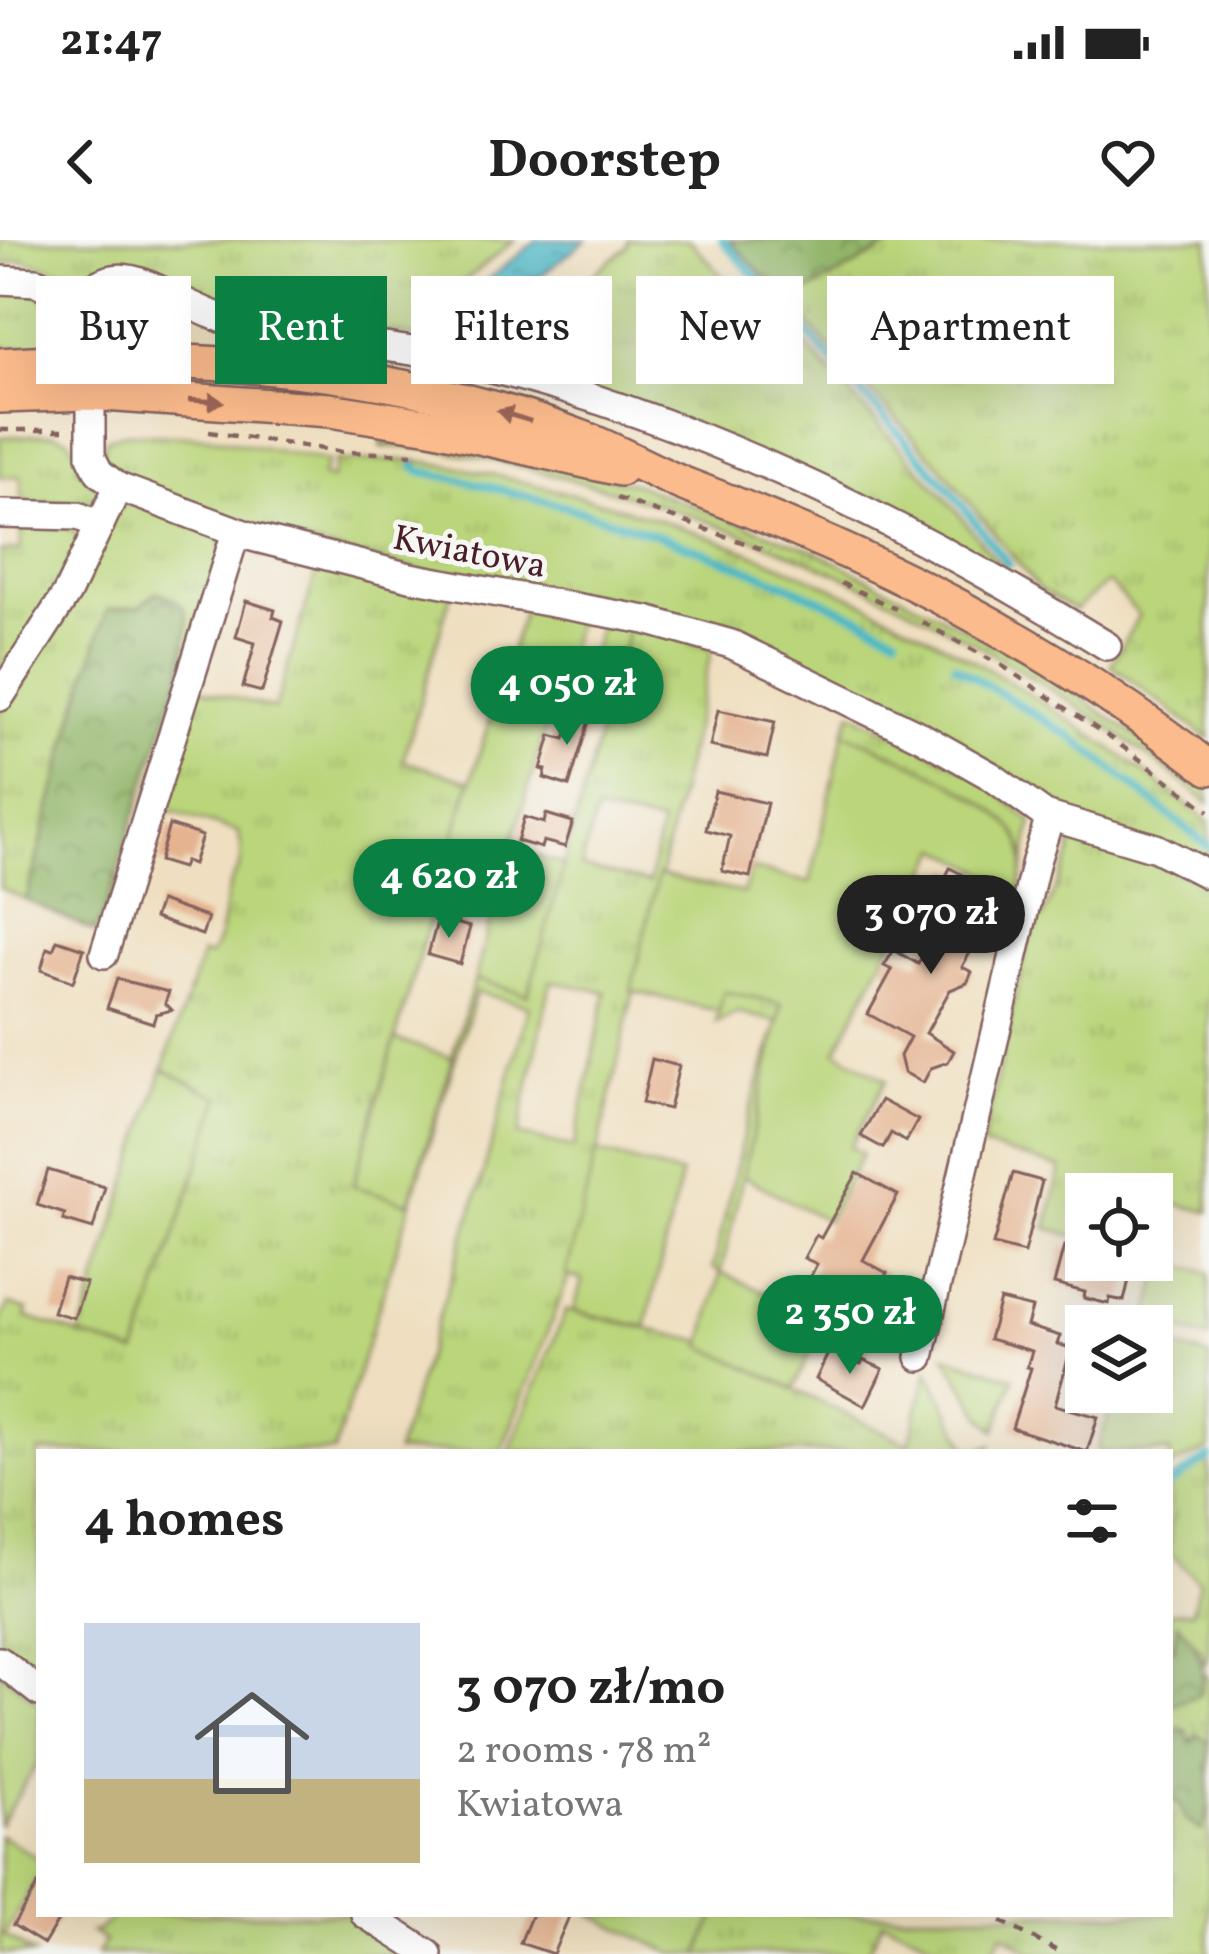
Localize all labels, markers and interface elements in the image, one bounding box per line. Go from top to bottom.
text: 21:47 [60,11,163,74]
text: Doorstep [488,125,721,200]
icon: back [48,129,114,195]
icon: heart [1095,129,1161,195]
chip: Buy [36,276,191,384]
chip: Rent [215,276,387,384]
chip: Filters [411,276,612,384]
chip: New [636,276,803,384]
chip: Apartment [827,276,1114,384]
one-way arrow [188,392,226,411]
one-way arrow [496,406,532,424]
street label: Kwiatowa [388,515,550,593]
pin: 4 050 zł [443,646,691,748]
text: 4 050 zł [498,658,636,712]
pin: 4 620 zł [325,839,573,941]
text: 4 620 zł [380,851,518,905]
pin: 3 070 zł [807,875,1055,977]
text: 3 070 zł [864,887,998,941]
map controls [1065,1173,1173,1413]
button: locate [1065,1173,1173,1281]
pin: 2 350 zł [726,1275,974,1377]
text: 2 350 zł [784,1287,916,1341]
button: layers [1065,1305,1173,1413]
text: 4 homes [84,1486,285,1557]
icon: filters [1059,1488,1125,1554]
text: 3 070 zł/mo [456,1654,725,1725]
icon: home [180,1671,324,1815]
text: 2 rooms · 78 m² [456,1725,711,1779]
text: Kwiatowa [456,1779,624,1833]

